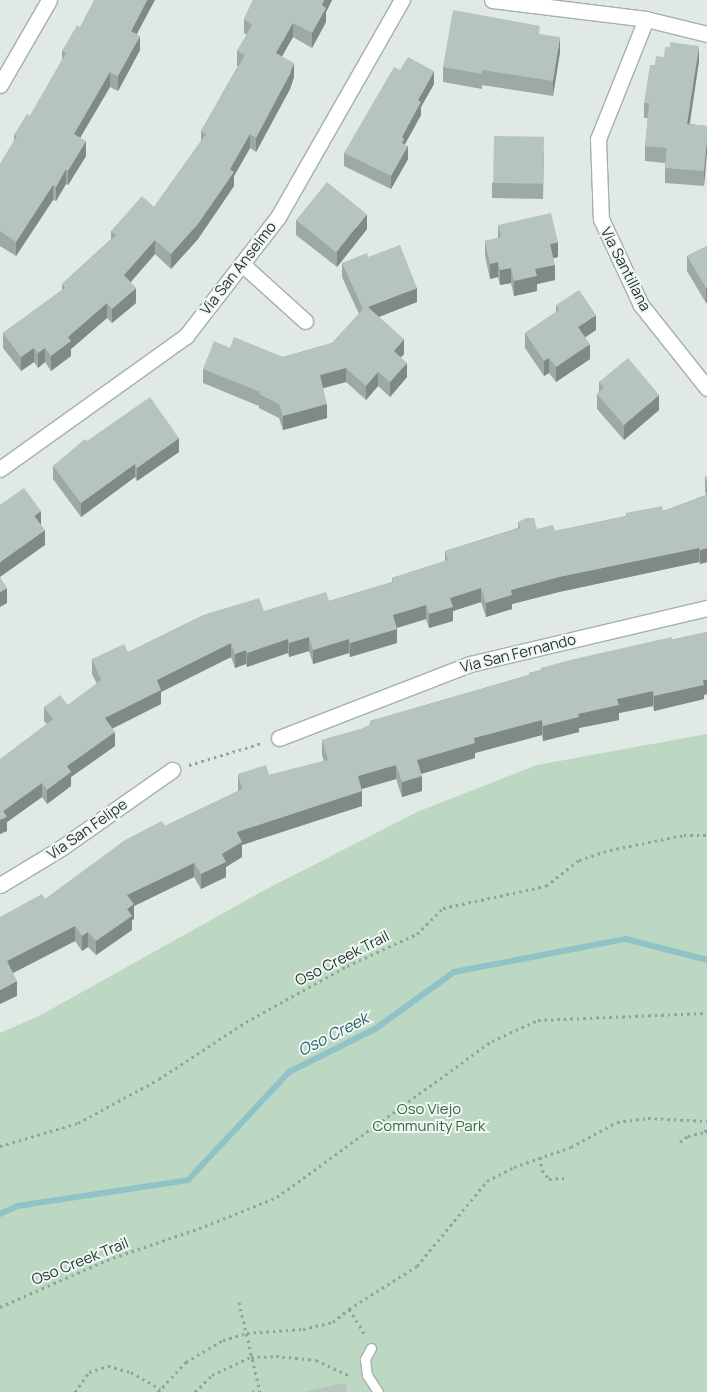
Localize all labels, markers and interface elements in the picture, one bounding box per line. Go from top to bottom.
street label: Via San Anselmo [196,218,280,318]
street label: Via Santillana [597,224,655,314]
street label: Via San Fernando [458,630,578,676]
street label: Via San Felipe [43,795,131,863]
street label: Oso Creek Trail [292,927,392,989]
water label: Oso Creek [295,1008,371,1060]
park label: Oso Viejo Community Park [373,1099,485,1134]
street label: Oso Creek Trail [29,1233,131,1289]

